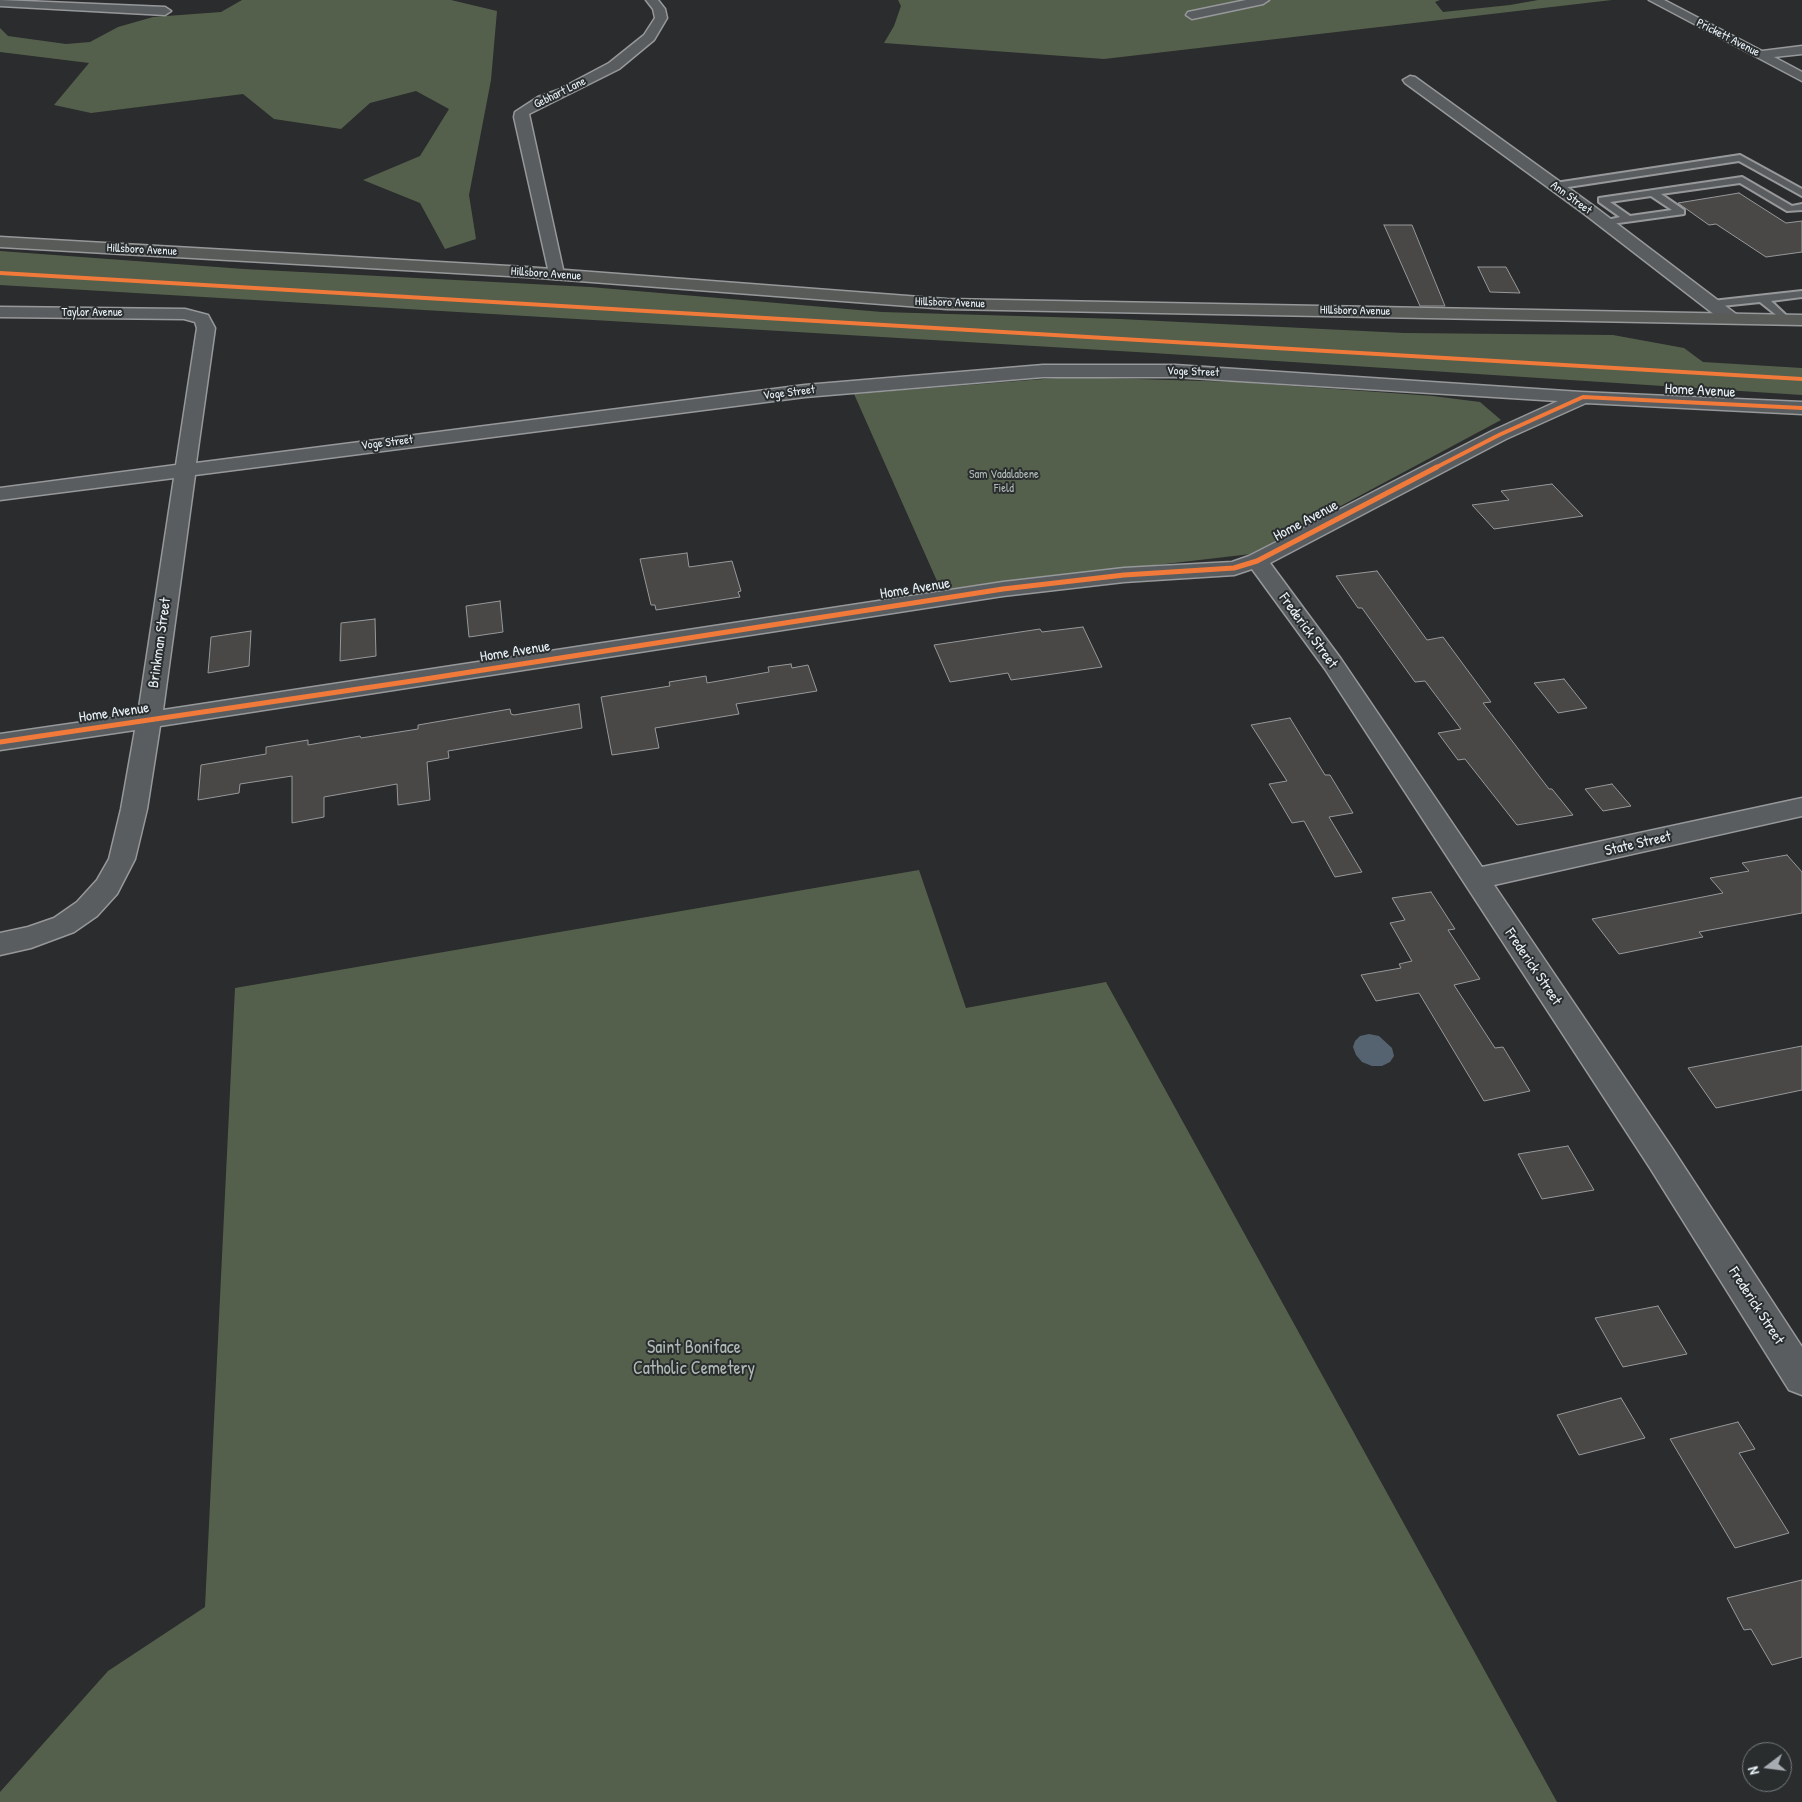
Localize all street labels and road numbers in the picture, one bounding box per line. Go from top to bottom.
street label: Prickett Avenue [1694,16,1762,60]
street label: Gebhart Lane [532,74,588,112]
street label: Ann Street [1548,178,1594,218]
street label: Hillsboro Avenue [106,241,178,259]
street label: Hillsboro Avenue [510,264,582,284]
street label: Hillsboro Avenue [915,295,985,311]
street label: Hillsboro Avenue [1320,303,1390,319]
street label: Taylor Avenue [61,306,123,320]
street label: Voge Street [1167,364,1219,380]
street label: Home Avenue [1664,380,1736,402]
street label: Voge Street [762,383,816,403]
street label: Voge Street [360,433,414,453]
street label: Home Avenue [1271,496,1341,546]
street label: Home Avenue [879,575,951,603]
street label: Frederick Street [1275,590,1341,672]
street label: Brinkman Street [145,597,175,689]
street label: Home Avenue [479,638,551,666]
street label: Home Avenue [78,699,150,727]
street label: State Street [1603,828,1673,860]
street label: Frederick Street [1501,925,1565,1009]
street label: Frederick Street [1724,1264,1788,1348]

